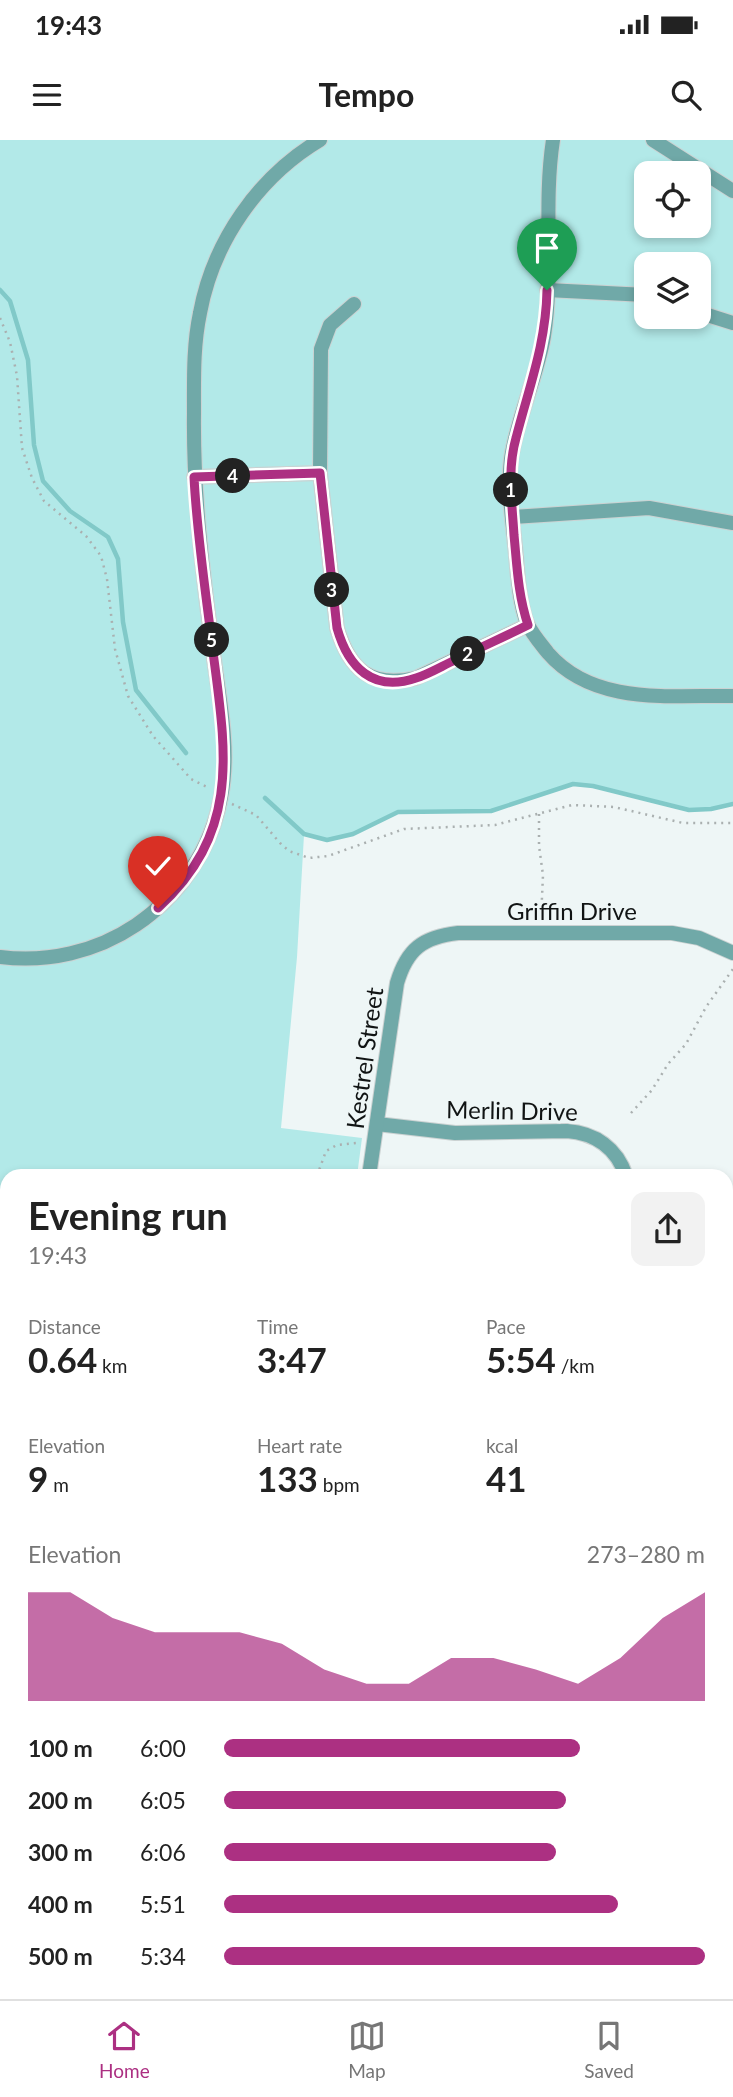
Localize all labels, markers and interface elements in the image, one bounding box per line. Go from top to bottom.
text: 19:43 [35,9,102,41]
text: Tempo [319,75,414,114]
icon: menu [28,76,66,114]
icon: search [667,76,705,114]
map controls [634,161,711,329]
button: locate [634,161,711,238]
pin [517,218,577,290]
icon: arrive [528,229,566,267]
button: layers [634,252,711,329]
pin: 4 [216,458,250,494]
text: 4 [227,464,238,487]
pin: 1 [494,472,528,508]
text: 1 [505,478,516,501]
pin: 3 [314,573,350,608]
text: 3 [326,578,337,601]
pin: 5 [194,622,230,658]
text: 5 [206,628,217,651]
pin: 2 [450,636,486,672]
text: 2 [462,642,473,665]
pin [128,836,188,908]
icon: check [139,847,177,885]
street label: Griffin Drive [507,896,637,925]
street label: Kestrel Street [340,985,388,1131]
street label: Merlin Drive [446,1094,578,1126]
text: Evening run [28,1192,228,1238]
button: share [631,1192,705,1266]
text: 19:43 [28,1241,87,1269]
text: Distance [28,1315,101,1338]
text: Time [257,1315,298,1338]
text: Pace [486,1315,525,1338]
text: 0.64 [28,1338,97,1380]
text: 3:47 [257,1338,327,1380]
text: 5:54 [486,1338,556,1380]
text: km [97,1354,127,1377]
text: /km [556,1354,595,1377]
text: Elevation [28,1434,105,1457]
text: Heart rate [257,1434,342,1457]
text: kcal [486,1434,518,1457]
text: 9 [28,1457,48,1499]
text: 133 [257,1457,318,1499]
text: 41 [486,1457,527,1499]
text: m [48,1473,69,1496]
text: bpm [318,1473,360,1496]
text: Elevation [28,1540,121,1568]
text: 273–280 m [587,1540,705,1568]
text: 100 m [28,1734,93,1762]
text: 6:00 [140,1734,186,1762]
text: 200 m [28,1786,93,1814]
text: 6:05 [140,1786,186,1814]
text: 300 m [28,1838,93,1866]
text: 6:06 [140,1838,186,1866]
text: 400 m [28,1890,93,1918]
text: 5:51 [140,1890,186,1918]
text: 500 m [28,1942,93,1970]
text: 5:34 [140,1942,186,1970]
tab: Home [99,2017,150,2082]
tab: Map [348,2017,386,2082]
tab: Saved [584,2017,634,2082]

